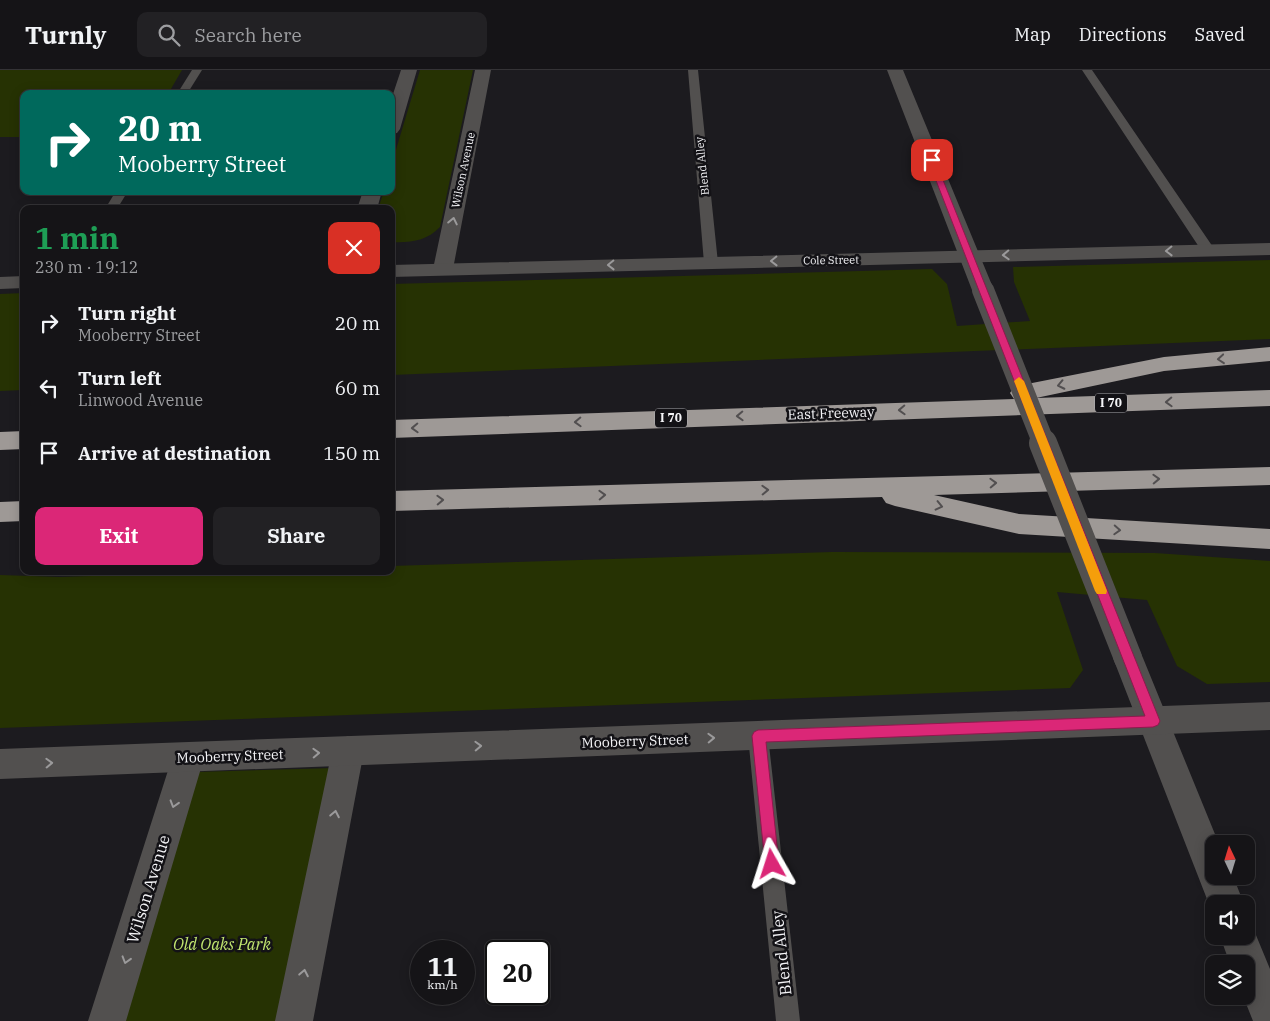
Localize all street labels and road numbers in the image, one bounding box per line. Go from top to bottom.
street label: Wilson Avenue [448,131,478,209]
street label: Blend Alley [692,136,712,196]
street label: Cole Street [803,253,859,267]
road number: I 70 [1095,393,1127,412]
street label: East Freeway [787,402,875,424]
road number: I 70 [655,408,687,428]
street label: Mooberry Street [581,730,689,752]
street label: Mooberry Street [176,745,284,767]
street label: Wilson Avenue [122,832,174,946]
street label: Blend Alley [767,909,795,996]

